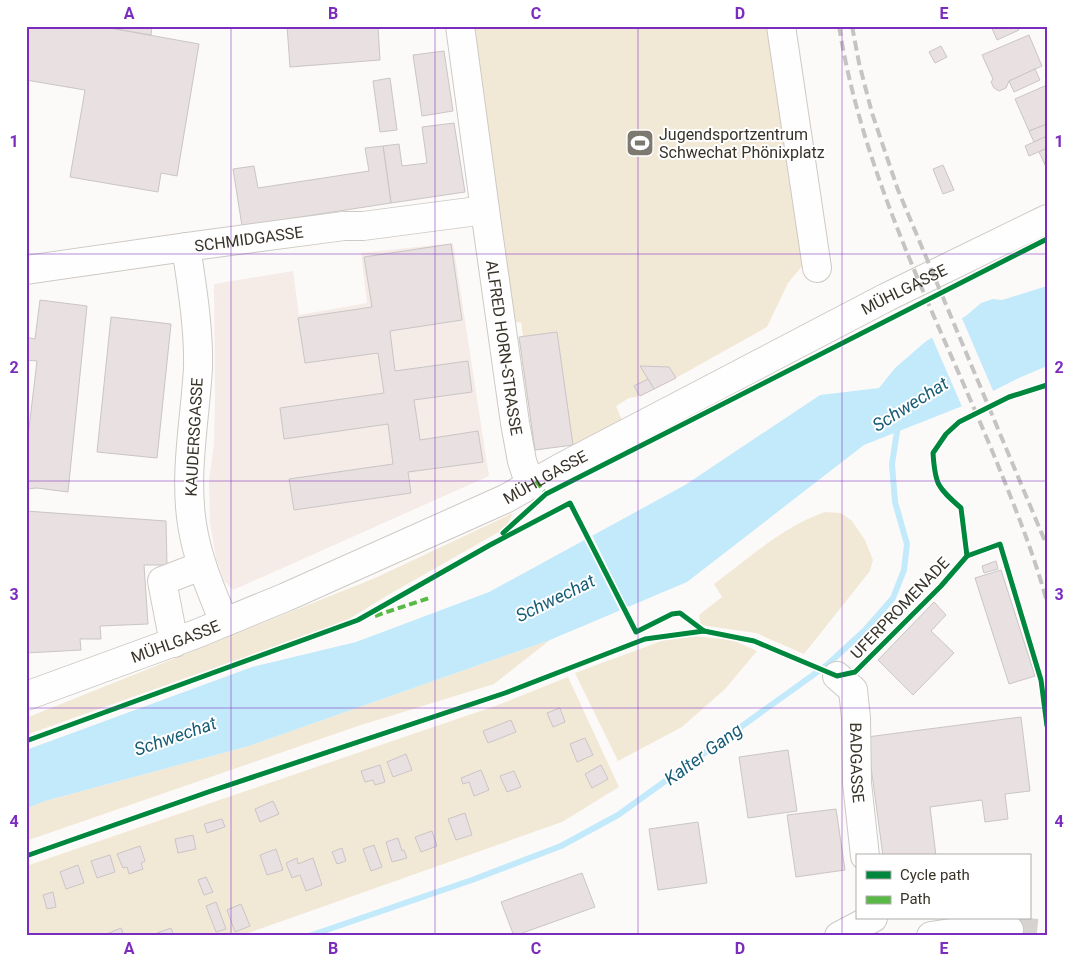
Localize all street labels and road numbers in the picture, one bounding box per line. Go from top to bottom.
street label: SCHMIDGASSE [193,222,304,255]
street label: ALFRED HORN-STRASSE [483,259,527,437]
street label: MÜHLGASSE [858,260,950,318]
street label: KAUDERSGASSE [181,377,207,497]
street label: MÜHLGASSE [500,446,590,508]
street label: UFERPROMENADE [847,553,953,663]
street label: MÜHLGASSE [128,616,222,666]
street label: BADGASSE [847,722,869,804]

